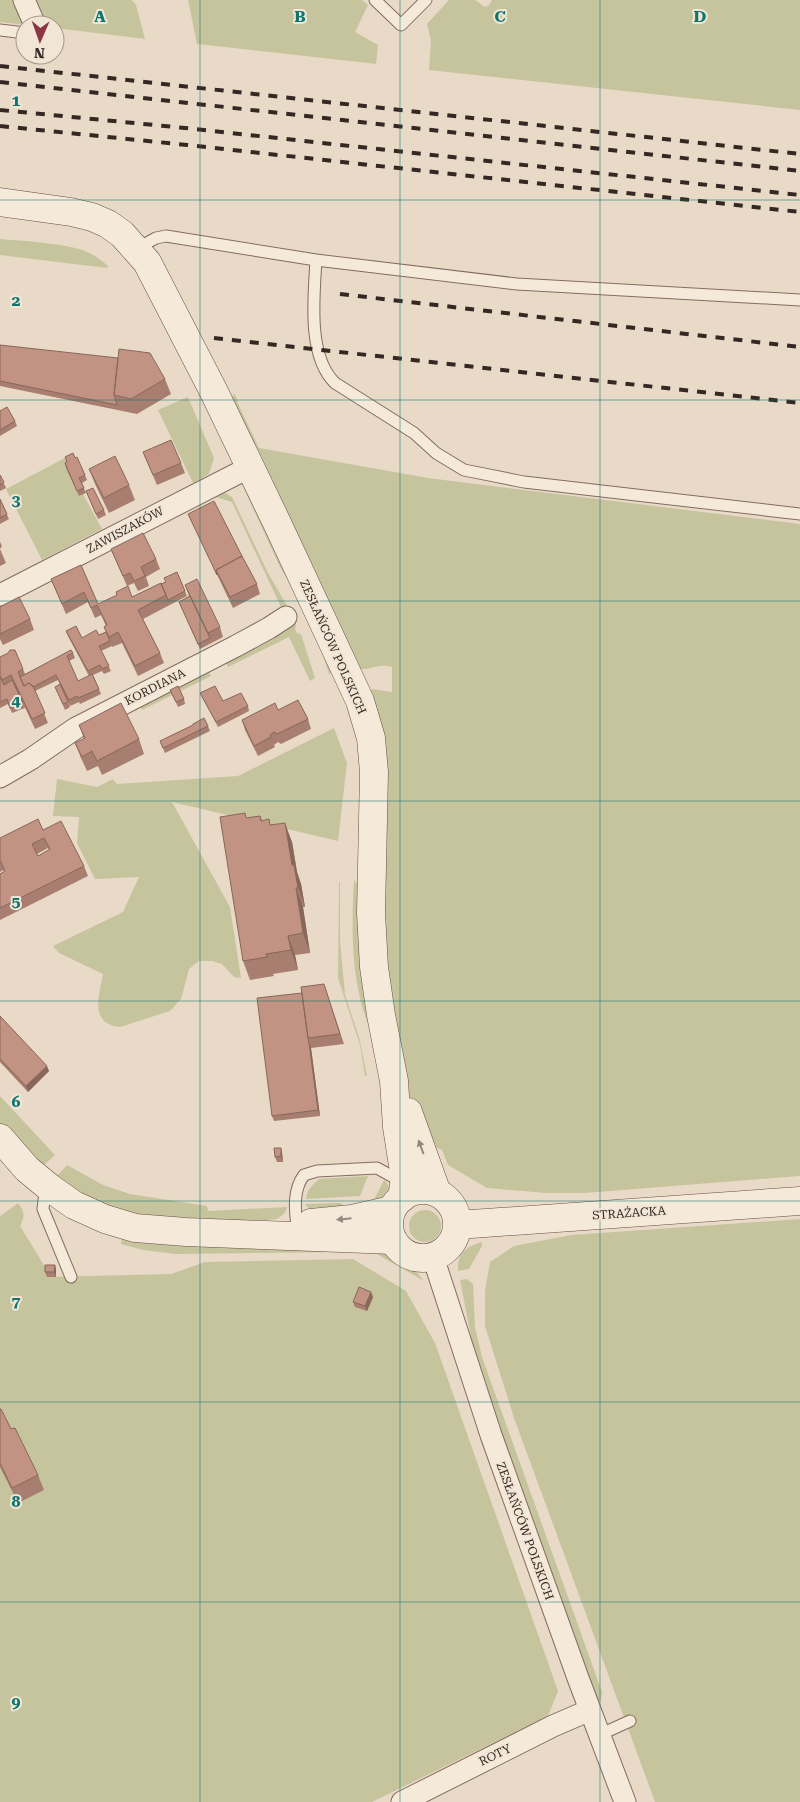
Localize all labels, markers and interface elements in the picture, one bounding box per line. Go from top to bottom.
text: A [94,7,106,26]
text: B [294,7,306,26]
text: C [494,7,506,26]
text: D [694,7,707,26]
north arrow [15,15,65,65]
text: N [34,45,45,61]
text: 1 [12,91,21,110]
text: 2 [12,291,21,310]
text: 3 [12,491,21,510]
street label: ZAWISZAKÓW [84,503,167,556]
street label: ZESŁAŃCÓW POLSKICH [297,578,369,716]
street label: KORDIANA [122,665,188,708]
text: 4 [12,691,21,710]
text: 5 [12,892,21,911]
text: 6 [12,1092,21,1111]
one-way arrow [417,1139,424,1154]
street label: STRAŻACKA [592,1203,667,1223]
one-way arrow [336,1215,352,1223]
text: 7 [12,1292,21,1311]
street label: ZESŁAŃCÓW POLSKICH [494,1460,556,1602]
text: 8 [12,1492,21,1511]
text: 9 [12,1693,21,1712]
street label: ROTY [477,1741,514,1769]

